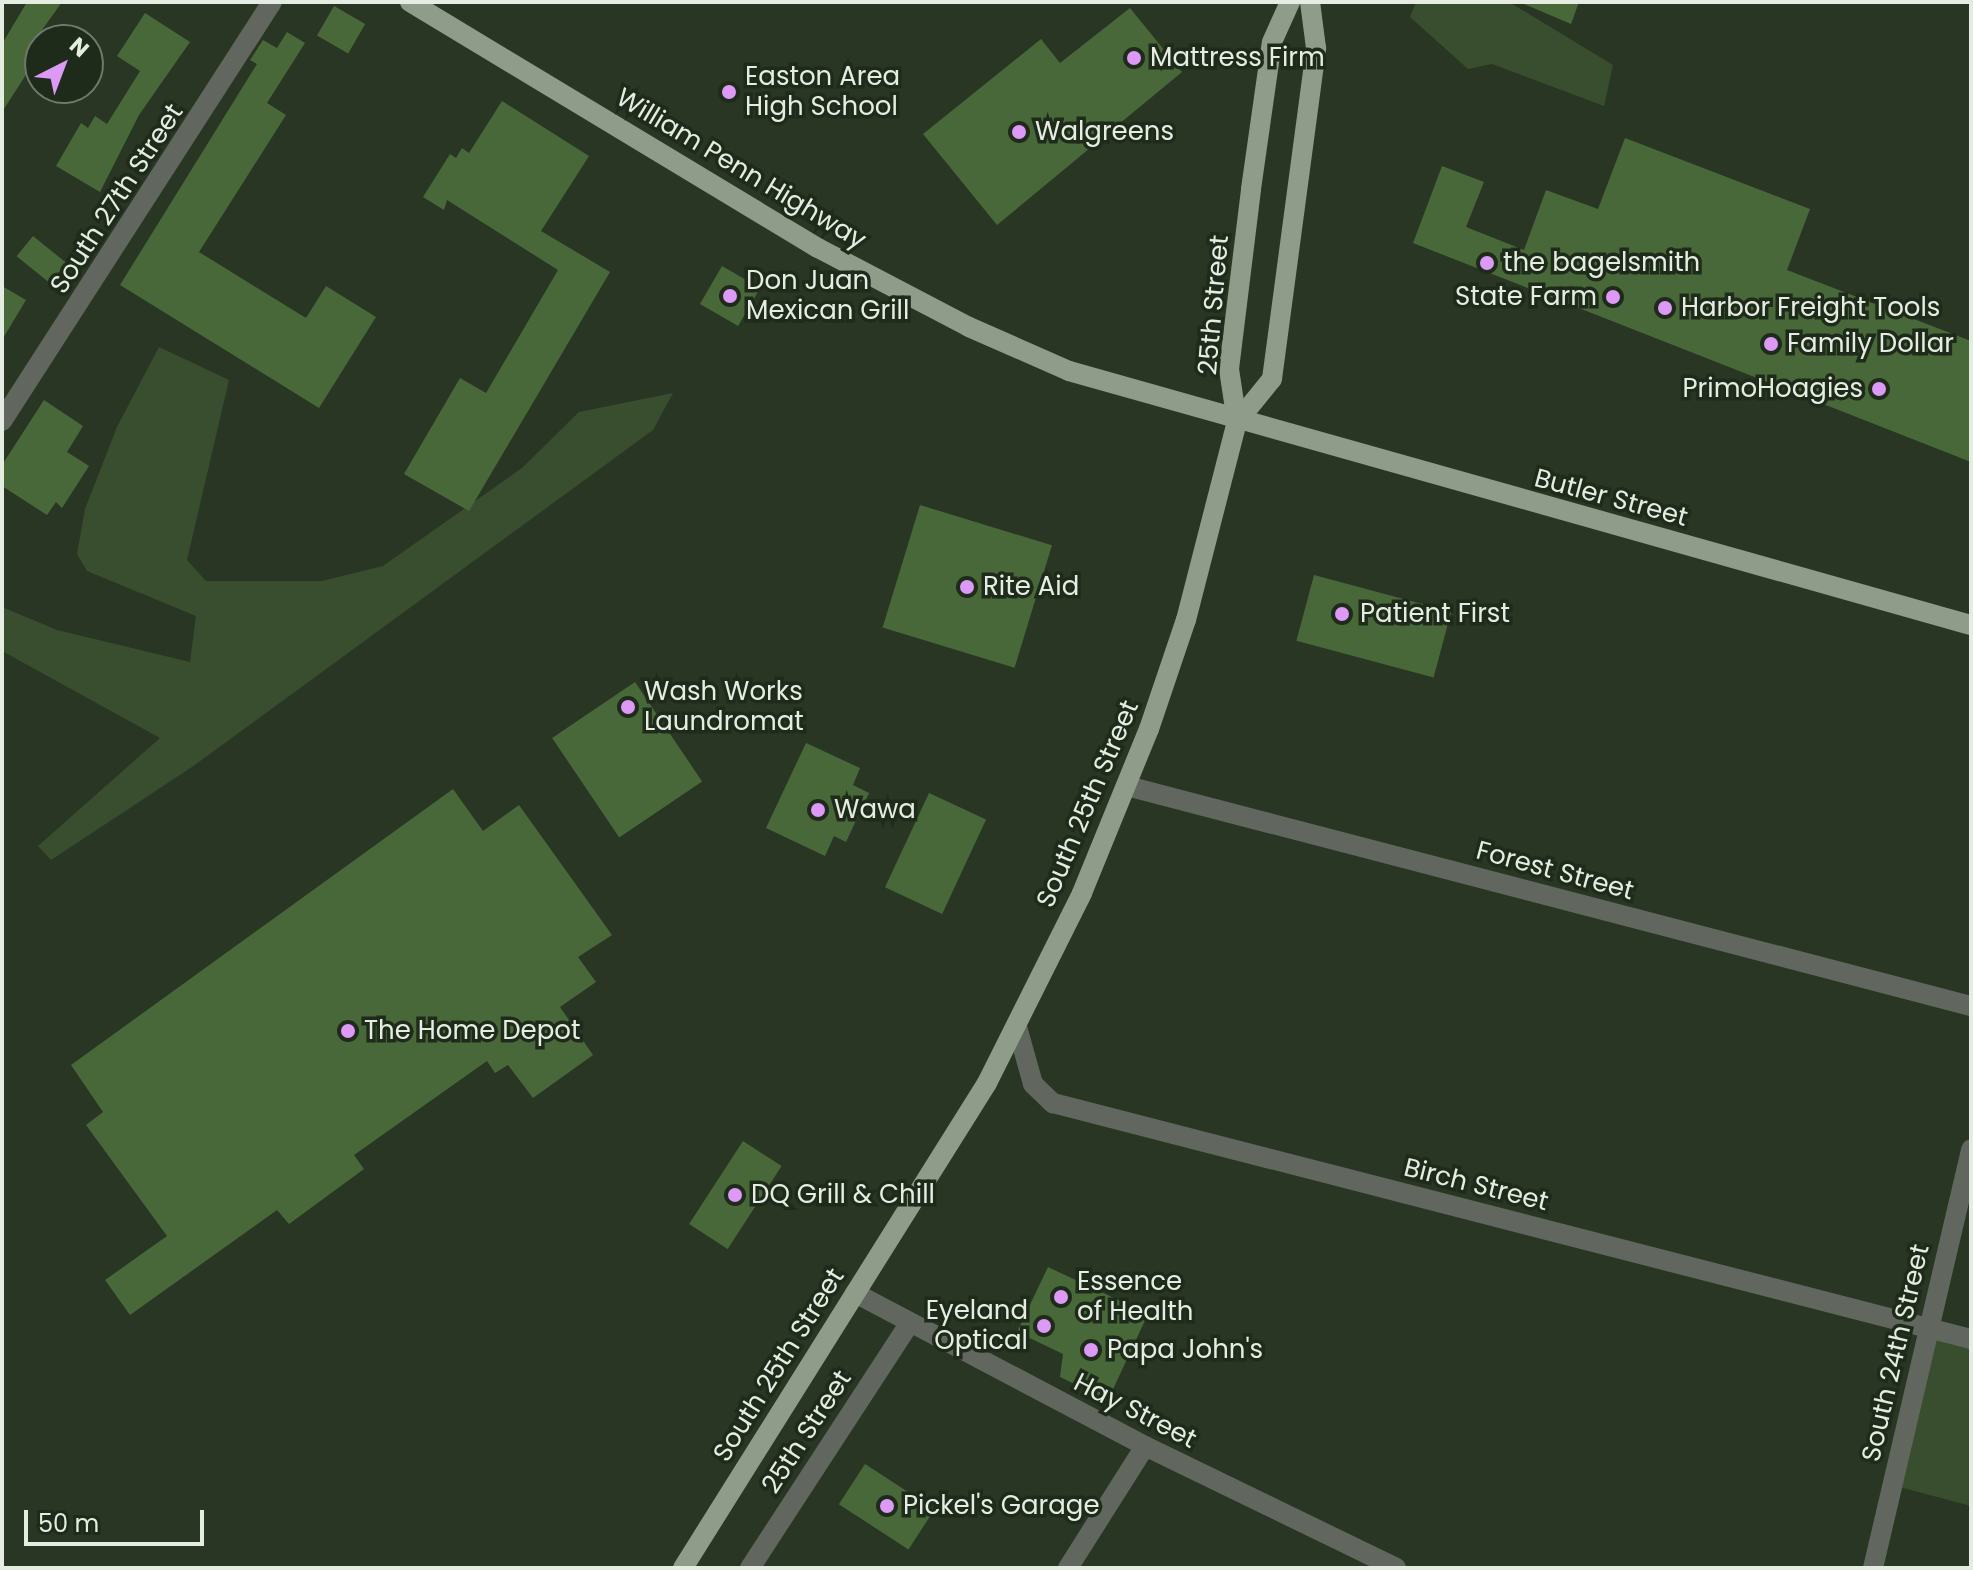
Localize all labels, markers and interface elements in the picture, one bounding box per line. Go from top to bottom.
north arrow [24,24,104,104]
text: N [63,30,96,64]
place label: Mattress Firm [1150,42,1325,74]
marker: Mattress Firm [1125,49,1143,67]
place label: Easton Area High School [745,61,900,122]
street label: William Penn Highway [610,82,872,256]
marker: Easton Area High School [720,83,738,101]
street label: South 27th Street [44,98,190,300]
place label: Walgreens [1035,116,1174,148]
marker: Walgreens [1010,123,1028,141]
street label: 25th Street [1192,234,1236,376]
place label: the bagelsmith [1503,247,1700,279]
marker: the bagelsmith [1478,254,1496,272]
place label: Don Juan Mexican Grill [746,265,909,326]
place label: State Farm [1455,281,1597,313]
marker: Don Juan Mexican Grill [721,287,739,305]
marker: State Farm [1604,288,1622,306]
place label: Harbor Freight Tools [1681,292,1940,324]
marker: Harbor Freight Tools [1656,299,1674,317]
place label: Family Dollar [1787,328,1954,360]
marker: Family Dollar [1762,335,1780,353]
place label: PrimoHoagies [1683,373,1863,405]
marker: PrimoHoagies [1870,380,1888,398]
street label: Butler Street [1531,463,1691,533]
place label: Rite Aid [983,571,1079,603]
marker: Rite Aid [958,578,976,596]
place label: Patient First [1360,598,1510,630]
marker: Patient First [1331,603,1353,625]
place label: Wash Works Laundromat [644,676,804,738]
street label: South 25th Street [1030,696,1146,912]
marker: Wash Works Laundromat [619,698,637,716]
place label: Wawa [834,794,916,826]
marker: Wawa [809,801,827,819]
street label: Forest Street [1473,835,1637,907]
place label: The Home Depot [364,1015,580,1047]
marker: The Home Depot [339,1022,357,1040]
street label: Birch Street [1401,1152,1551,1218]
place label: DQ Grill & Chill [751,1179,935,1211]
marker: DQ Grill & Chill [726,1186,744,1204]
street label: South 24th Street [1856,1241,1936,1465]
street label: South 25th Street [707,1263,851,1467]
place label: Essence of Health [1077,1266,1193,1328]
marker: Essence of Health [1052,1288,1070,1306]
place label: Eyeland Optical [926,1295,1028,1356]
marker: Eyeland Optical [1035,1317,1053,1335]
place label: Papa John's [1107,1334,1263,1366]
marker: Papa John's [1082,1341,1100,1359]
street label: 25th Street [756,1365,858,1499]
street label: Hay Street [1069,1367,1201,1455]
place label: Pickel's Garage [903,1490,1100,1522]
scale bar [28,1494,208,1544]
marker: Pickel's Garage [878,1497,896,1515]
text: 50 m [38,1507,99,1540]

